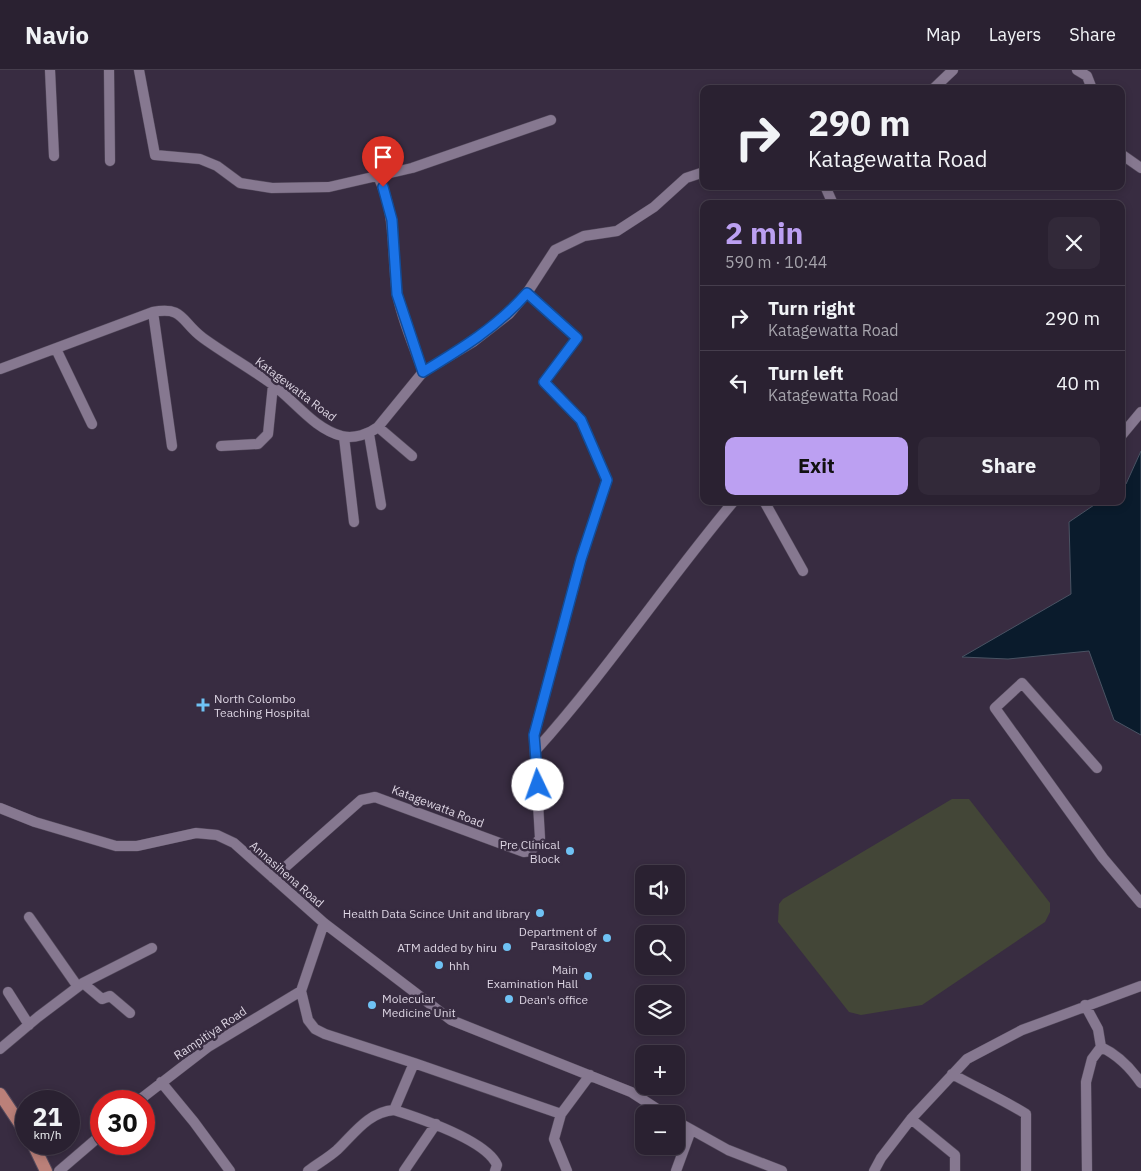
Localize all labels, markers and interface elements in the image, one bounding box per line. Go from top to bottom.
text: Navio [25,19,89,51]
text: Map [926,23,961,46]
text: Layers [989,23,1041,46]
text: Share [1069,23,1116,46]
text: 290 m [808,100,911,146]
icon: right [725,105,790,170]
pin [362,136,404,187]
icon: arrive [369,143,397,171]
text: Katagewatta Road [808,144,988,173]
text: 2 min [725,213,803,252]
button: close [1048,217,1100,269]
text: 590 m · 10:44 [725,252,827,272]
text: Turn right [768,296,855,320]
icon: right [725,304,753,332]
text: 290 m [1045,306,1100,330]
text: Katagewatta Road [768,320,899,340]
street label: Katagewatta Road [252,354,340,424]
text: Turn left [768,361,844,385]
icon: left [725,369,753,397]
text: 40 m [1056,371,1100,395]
text: Katagewatta Road [768,385,899,405]
button: Exit [725,437,908,495]
button: Share [918,437,1100,495]
place label: North Colombo Teaching Hospital [214,691,310,720]
marker: North Colombo Teaching Hospital [196,698,210,712]
position arrow [511,758,563,810]
street label: Katagewatta Road [390,781,486,831]
place label: Pre Clinical Block [500,837,561,866]
street label: Annasihena Road [247,838,327,910]
marker: Pre Clinical Block [564,845,576,857]
map controls [635,865,685,1155]
button: sound [635,865,685,915]
place label: Health Data Scince Unit and library [343,906,530,921]
marker: Health Data Scince Unit and library [534,907,546,919]
place label: Department of Parasitology [519,924,597,953]
button: search [635,925,685,975]
marker: Department of Parasitology [601,932,613,944]
place label: ATM added by hiru [397,940,497,955]
marker: ATM added by hiru [501,941,513,953]
place label: hhh [449,958,469,973]
marker: hhh [433,959,445,971]
place label: Main Examination Hall [487,962,578,991]
marker: Main Examination Hall [582,970,594,982]
button: layers [635,985,685,1035]
place label: Molecular Medicine Unit [382,991,456,1020]
place label: Dean's office [519,992,589,1007]
marker: Dean's office [503,993,515,1005]
marker: Molecular Medicine Unit [366,999,378,1011]
street label: Rampitiya Road [171,1003,249,1063]
button: + [635,1045,685,1095]
speed limit sign: 30 [90,1090,155,1155]
text: 21 [32,1100,63,1133]
button: − [635,1105,685,1155]
text: km/h [33,1127,62,1142]

